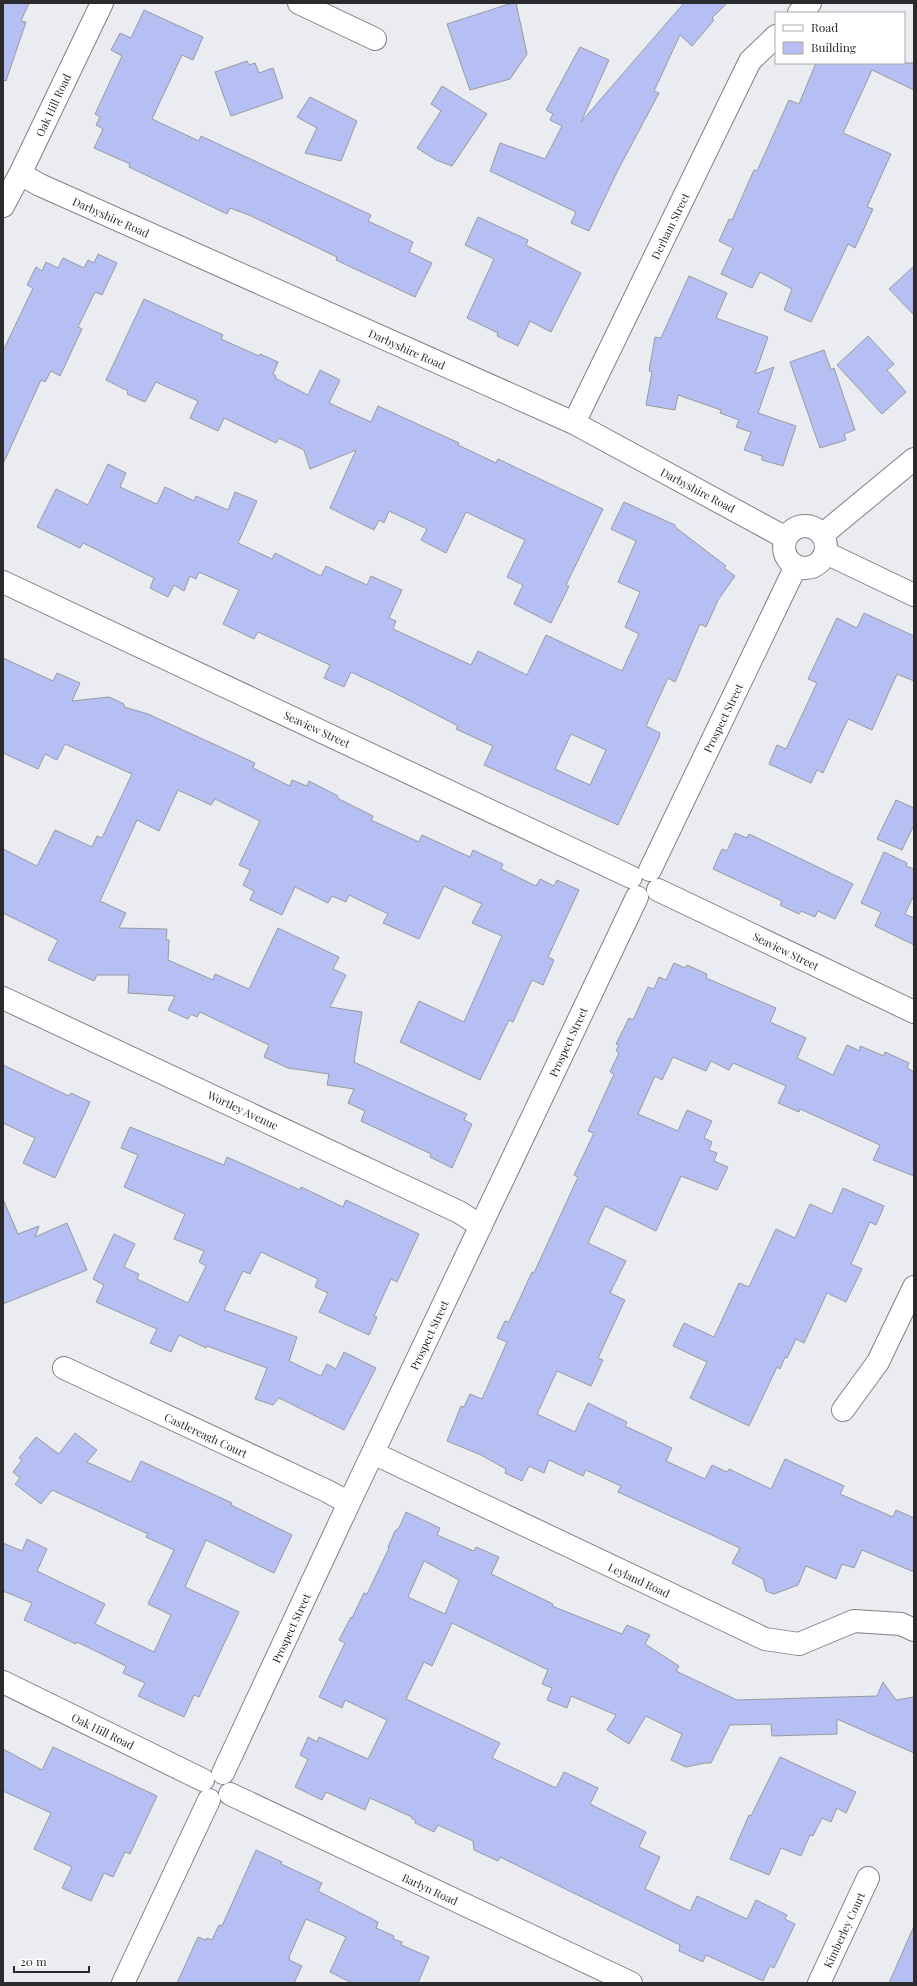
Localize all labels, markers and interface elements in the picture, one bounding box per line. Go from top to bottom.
legend [775,12,905,64]
text: Road [811,19,838,35]
text: Building [811,39,857,55]
street label: Oak Hill Road [32,71,74,139]
street label: Derham Street [647,190,693,262]
street label: Darbyshire Road [70,193,152,241]
street label: Darbyshire Road [366,325,448,373]
street label: Darbyshire Road [658,464,738,516]
street label: Prospect Street [700,681,746,755]
street label: Seaview Street [281,707,353,751]
street label: Seaview Street [751,929,822,973]
street label: Prospect Street [545,1005,591,1079]
street label: Wortley Avenue [204,1087,281,1133]
street label: Prospect Street [406,1298,452,1372]
street label: Castlereagh Court [162,1409,250,1461]
street label: Leyland Road [606,1559,673,1601]
street label: Prospect Street [268,1591,314,1665]
street label: Oak Hill Road [69,1709,137,1753]
street label: Barlyn Road [400,1870,461,1909]
street label: Kimberley Court [820,1890,868,1970]
scale bar [14,1948,89,1974]
text: 20 m [20,1953,47,1969]

